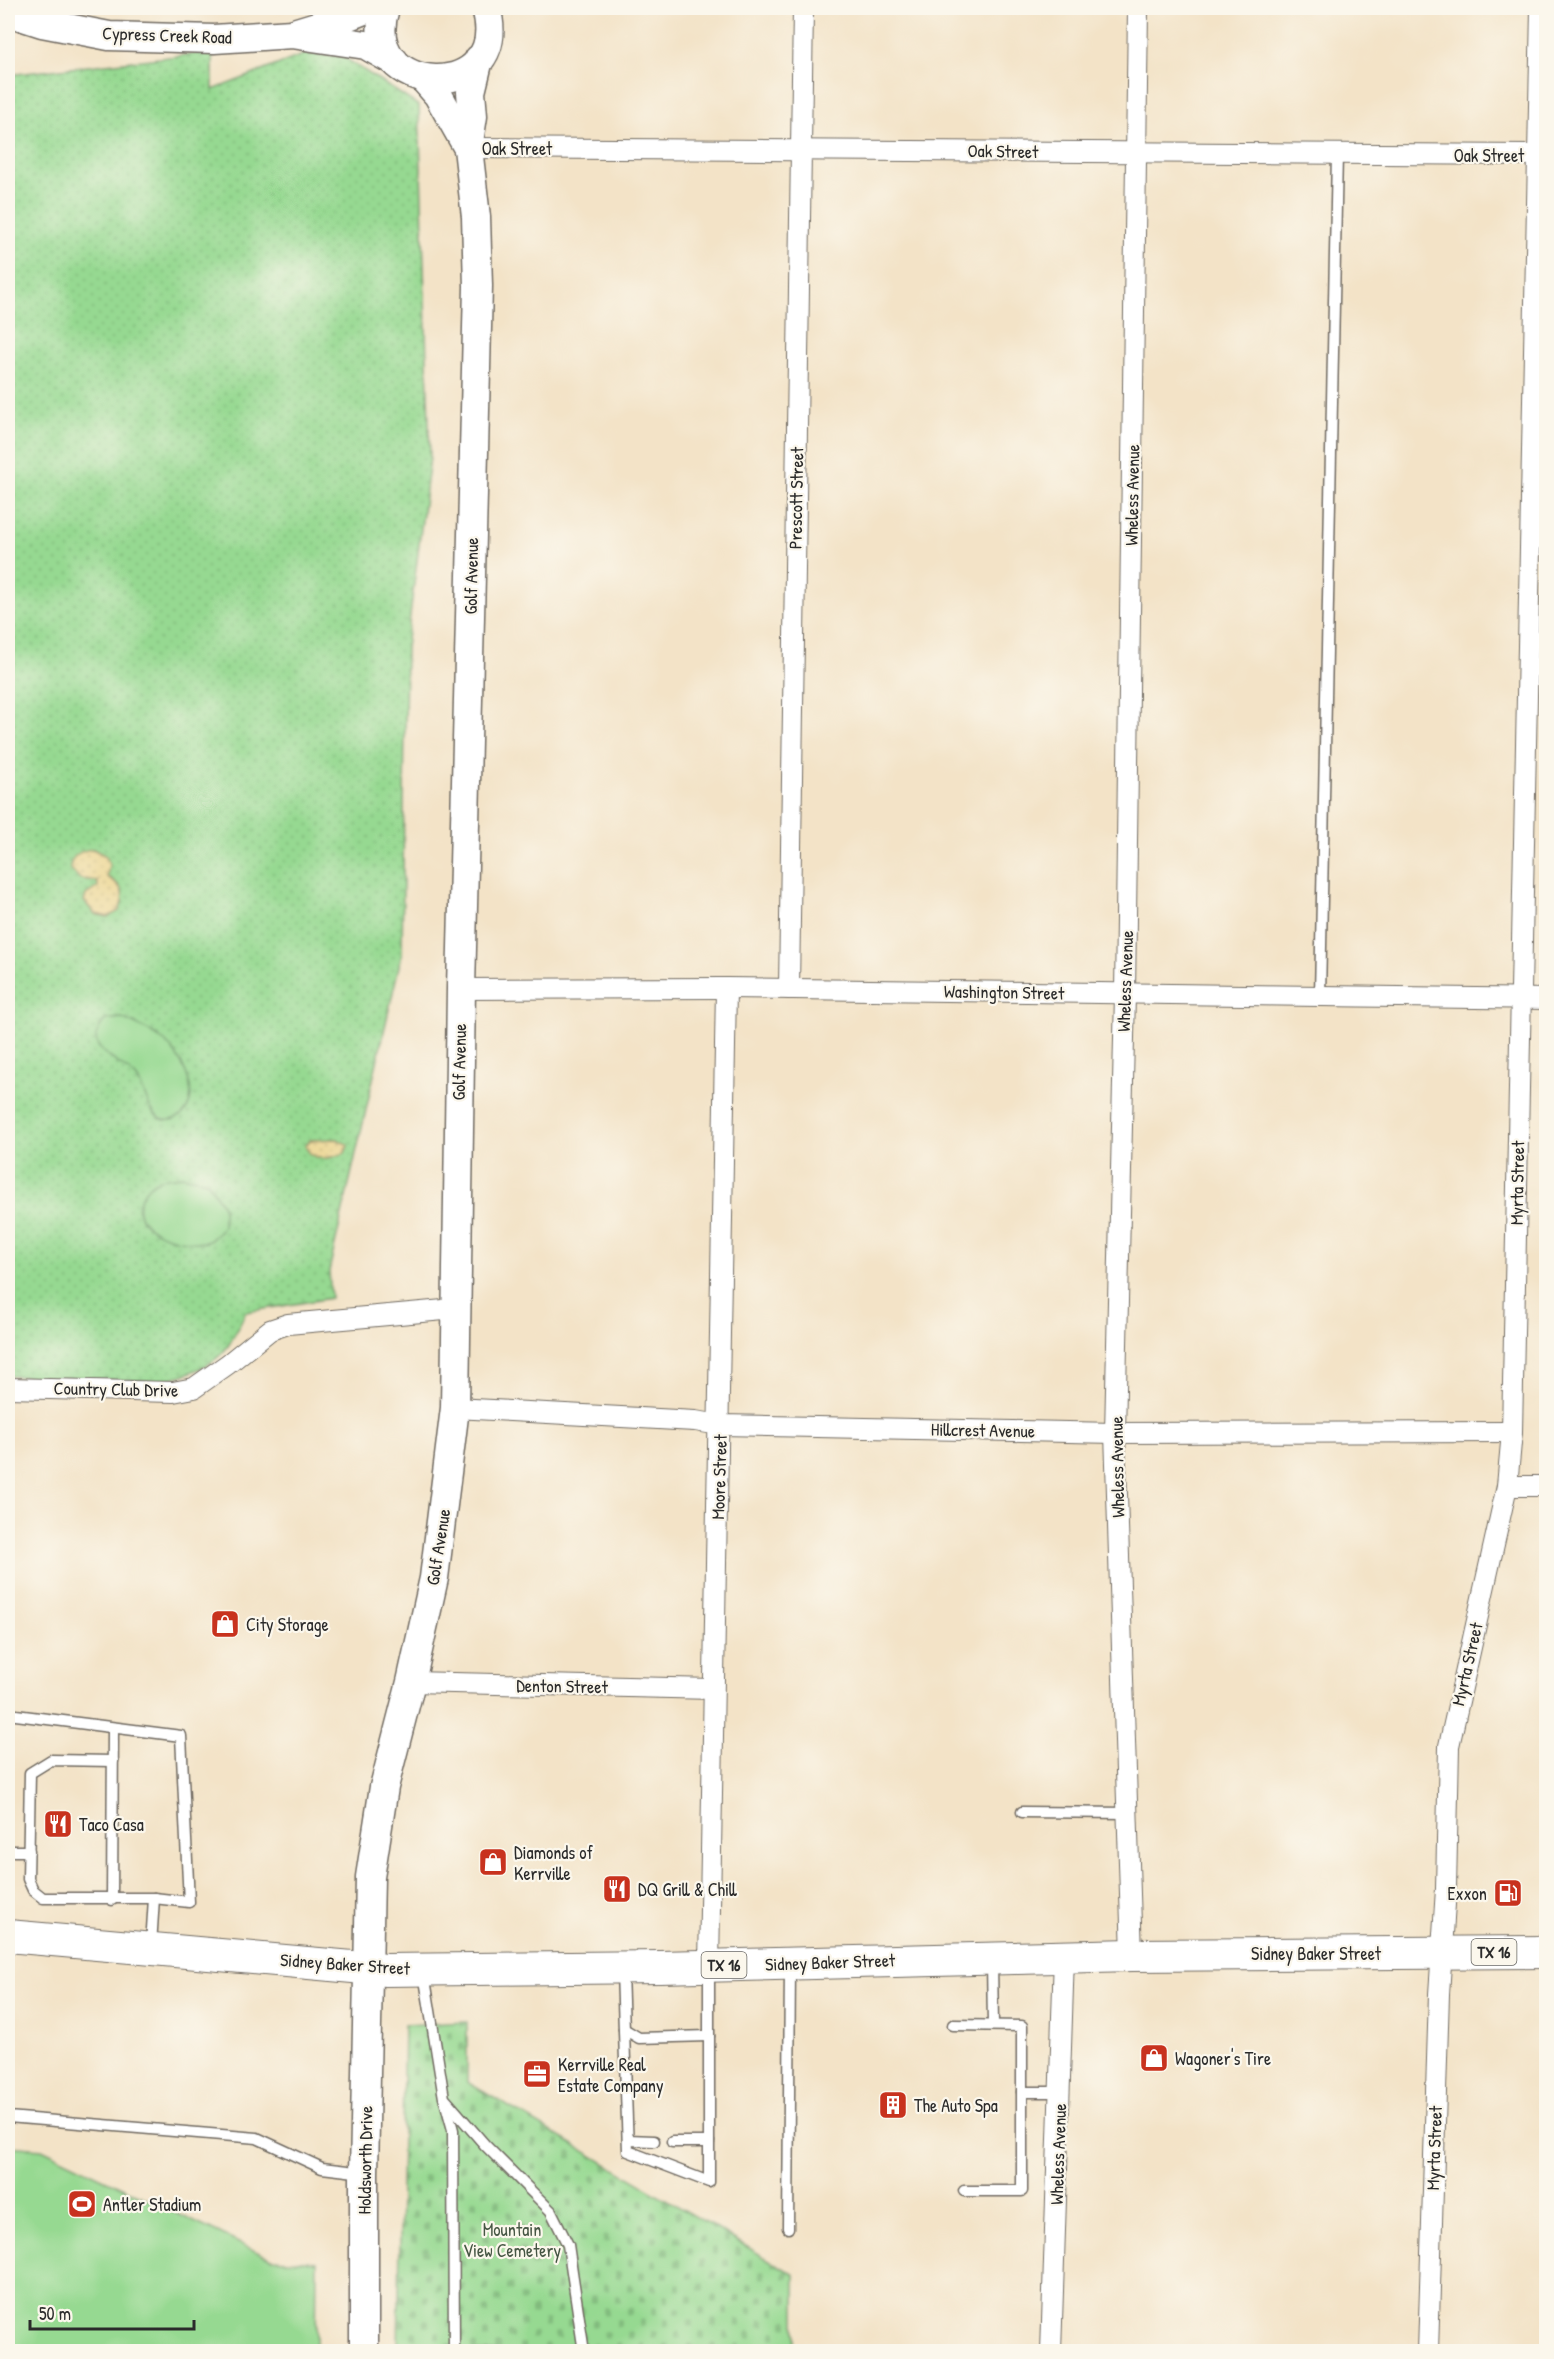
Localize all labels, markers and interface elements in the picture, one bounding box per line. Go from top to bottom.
street label: Cypress Creek Road [102,20,232,50]
street label: Oak Street [482,136,553,161]
street label: Oak Street [967,138,1039,164]
street label: Oak Street [1454,143,1525,168]
street label: Wheless Avenue [1119,444,1145,546]
street label: Prescott Street [783,446,809,549]
street label: Golf Avenue [458,537,484,615]
street label: Wheless Avenue [1111,930,1139,1032]
street label: Washington Street [944,978,1065,1006]
street label: Golf Avenue [446,1023,472,1101]
street label: Myrta Street [1504,1140,1530,1225]
street label: Country Club Drive [53,1375,179,1403]
street label: Wheless Avenue [1104,1416,1130,1518]
street label: Hillcrest Avenue [931,1417,1035,1443]
street label: Moore Street [705,1433,733,1520]
street label: Golf Avenue [420,1507,456,1587]
shop icon: City Storage [209,1608,241,1640]
place label: City Storage [246,1612,329,1637]
street label: Myrta Street [1445,1619,1489,1708]
street label: Denton Street [516,1673,609,1699]
restaurant icon: Taco Casa [42,1808,74,1840]
place label: Taco Casa [79,1812,144,1837]
place label: Diamonds of Kerrville [514,1840,594,1886]
shop icon: Diamonds of Kerrville [477,1846,509,1878]
restaurant icon: DQ Grill & Chill [601,1873,633,1905]
place label: DQ Grill & Chill [638,1877,737,1902]
fuel station icon: Exxon [1492,1877,1524,1909]
place label: Exxon [1448,1881,1487,1906]
road number: TX 16 [1472,1939,1516,1965]
street label: Sidney Baker Street [1251,1941,1382,1966]
street label: Sidney Baker Street [279,1947,412,1981]
street label: Sidney Baker Street [765,1947,896,1977]
road number: TX 16 [702,1952,746,1978]
shop icon: Wagoner's Tire [1138,2042,1170,2074]
place label: Wagoner's Tire [1175,2046,1271,2071]
place label: Kerrville Real Estate Company [558,2052,664,2098]
office icon: Kerrville Real Estate Company [521,2058,553,2090]
building icon: The Auto Spa [877,2089,909,2121]
place label: The Auto Spa [914,2093,998,2118]
street label: Wheless Avenue [1044,2103,1072,2205]
street label: Holdsworth Drive [352,2105,378,2215]
street label: Myrta Street [1420,2105,1448,2191]
sports icon: Antler Stadium [66,2188,98,2220]
place label: Antler Stadium [103,2192,201,2217]
park label: Mountain View Cemetery [463,2217,561,2263]
scale bar [30,2293,194,2331]
text: 50 m [39,2301,71,2326]

